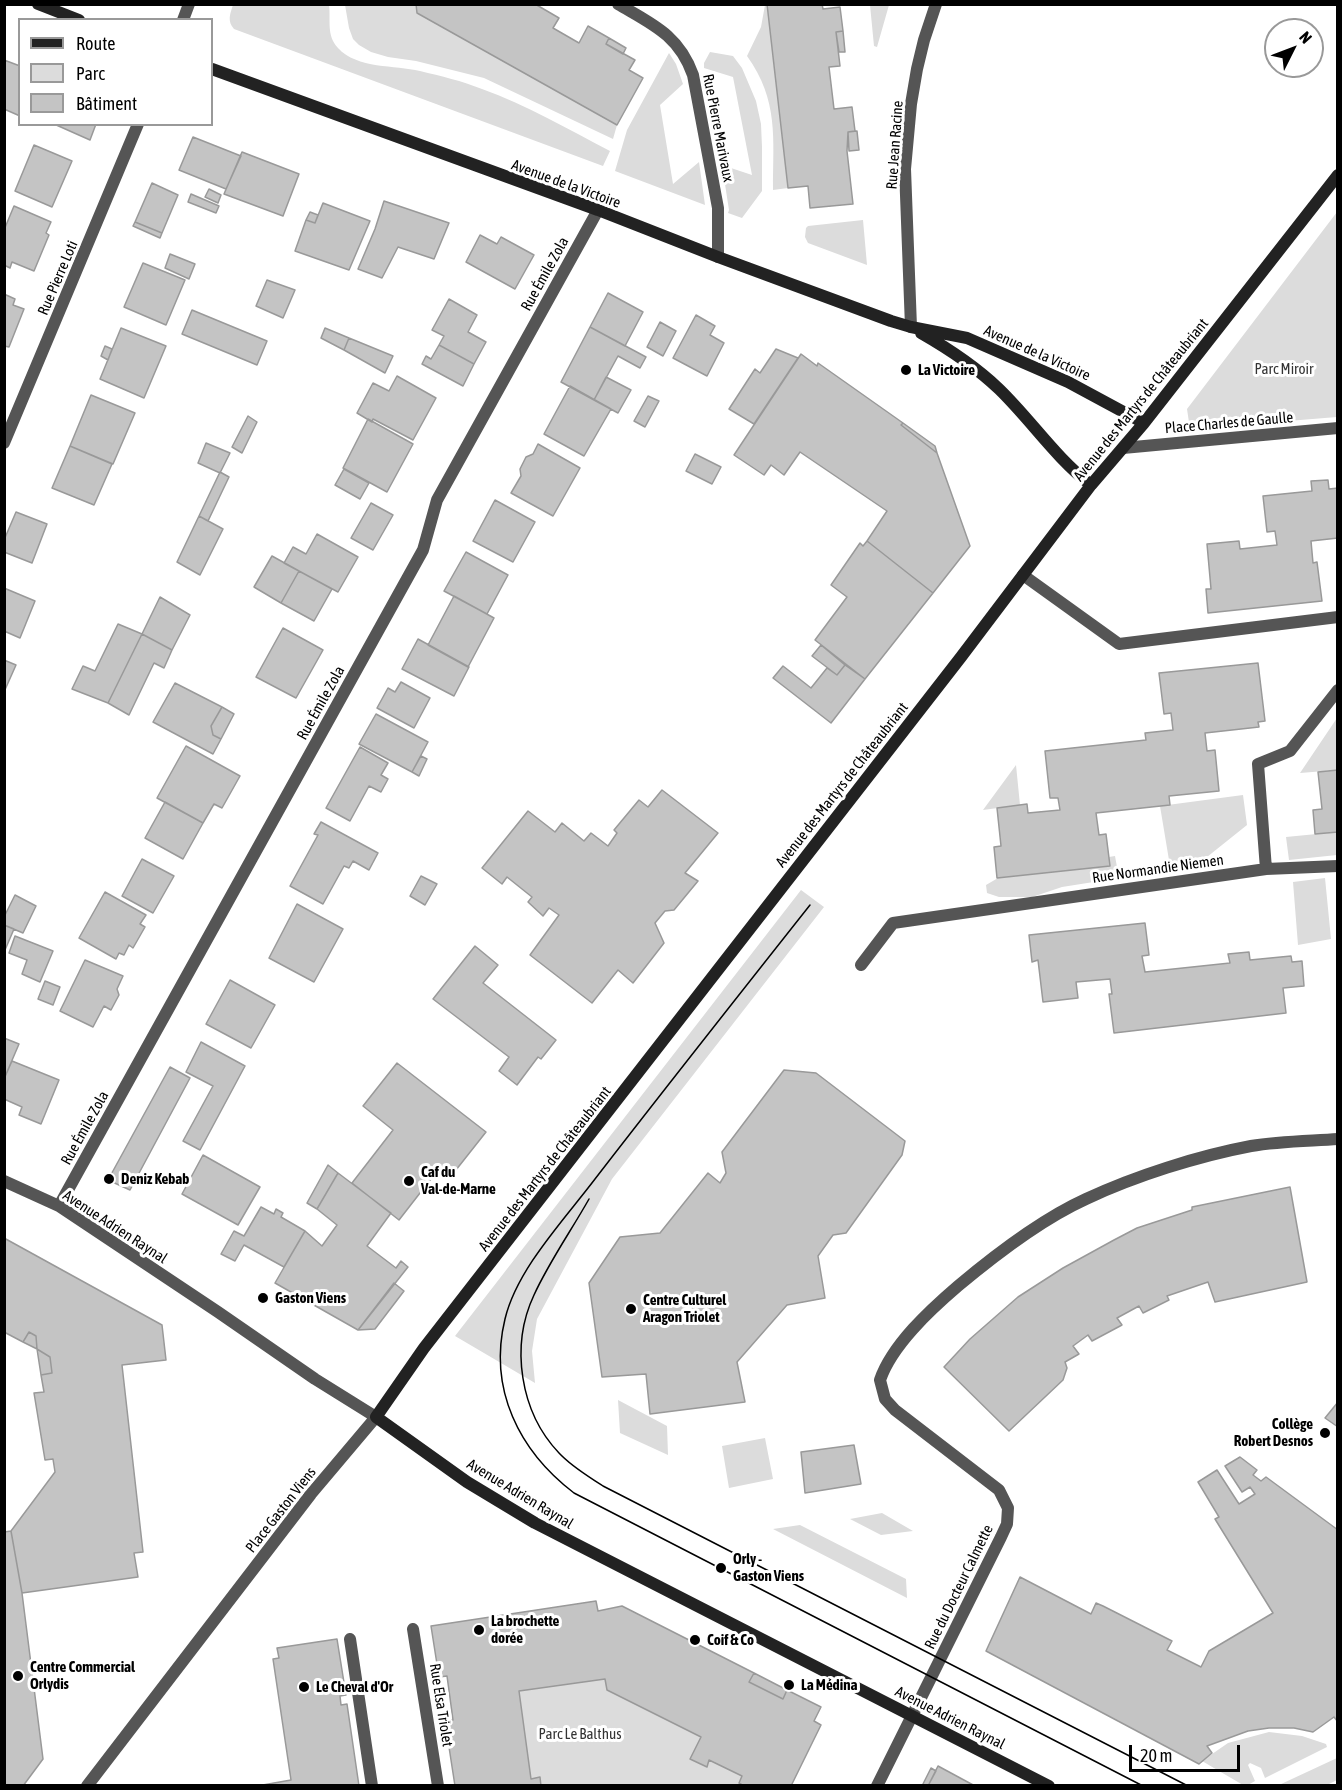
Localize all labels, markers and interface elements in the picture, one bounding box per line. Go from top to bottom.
legend [18,18,213,126]
north arrow [1264,18,1324,78]
text: N [1296,28,1316,47]
text: Route [76,33,115,54]
text: Parc [76,63,105,84]
street label: Rue Pierre Marivaux [699,72,737,184]
text: Bâtiment [76,93,137,114]
street label: Rue Jean Racine [883,100,907,190]
street label: Avenue de la Victoire [509,156,623,212]
street label: Rue Émile Zola [517,234,573,314]
street label: Rue Pierre Loti [34,238,82,318]
street label: Avenue des Martyrs de Châteaubriant [1070,315,1212,485]
street label: Avenue de la Victoire [981,321,1093,385]
park label: Parc Miroir [1255,360,1313,378]
place label: La Victoire [918,361,975,379]
marker: La Victoire [899,363,913,377]
street label: Place Charles de Gaulle [1164,408,1294,438]
street label: Rue Émile Zola [293,663,349,743]
street label: Avenue des Martyrs de Châteaubriant [772,699,912,871]
street label: Rue Normandie Niemen [1091,851,1225,887]
street label: Avenue des Martyrs de Châteaubriant [475,1083,615,1255]
street label: Rue Émile Zola [57,1088,113,1168]
place label: Caf du Val-de-Marne [421,1163,496,1198]
place label: Deniz Kebab [121,1170,189,1188]
marker: Deniz Kebab [102,1172,116,1186]
marker: Caf du Val-de-Marne [402,1174,416,1188]
street label: Avenue Adrien Raynal [59,1187,171,1267]
place label: Gaston Viens [275,1289,346,1307]
marker: Gaston Viens [256,1291,270,1305]
place label: Centre Culturel Aragon Triolet [643,1291,726,1326]
marker: Centre Culturel Aragon Triolet [624,1302,638,1316]
place label: Collège Robert Desnos [1234,1415,1313,1450]
marker: Collège Robert Desnos [1318,1426,1332,1440]
street label: Avenue Adrien Raynal [464,1455,576,1533]
street label: Place Gaston Viens [242,1464,320,1556]
street label: Rue du Docteur Calmette [921,1522,997,1652]
place label: Orly - Gaston Viens [733,1550,804,1585]
marker: Orly - Gaston Viens [714,1561,728,1575]
place label: La brochette dorée [491,1612,559,1647]
marker: La brochette dorée [472,1623,486,1637]
place label: Coif & Co [707,1631,754,1649]
marker: Coif & Co [688,1633,702,1647]
place label: Centre Commercial Orlydis [30,1658,135,1693]
street label: Rue Elsa Triolet [426,1662,456,1748]
marker: Centre Commercial Orlydis [11,1669,25,1683]
place label: La Médina [801,1676,857,1694]
place label: Le Cheval d'Or [316,1678,393,1696]
marker: La Médina [782,1678,796,1692]
marker: Le Cheval d'Or [297,1680,311,1694]
street label: Avenue Adrien Raynal [892,1683,1008,1753]
park label: Parc Le Balthus [539,1725,621,1743]
scale bar [1132,1733,1243,1771]
text: 20 m [1140,1745,1172,1766]

